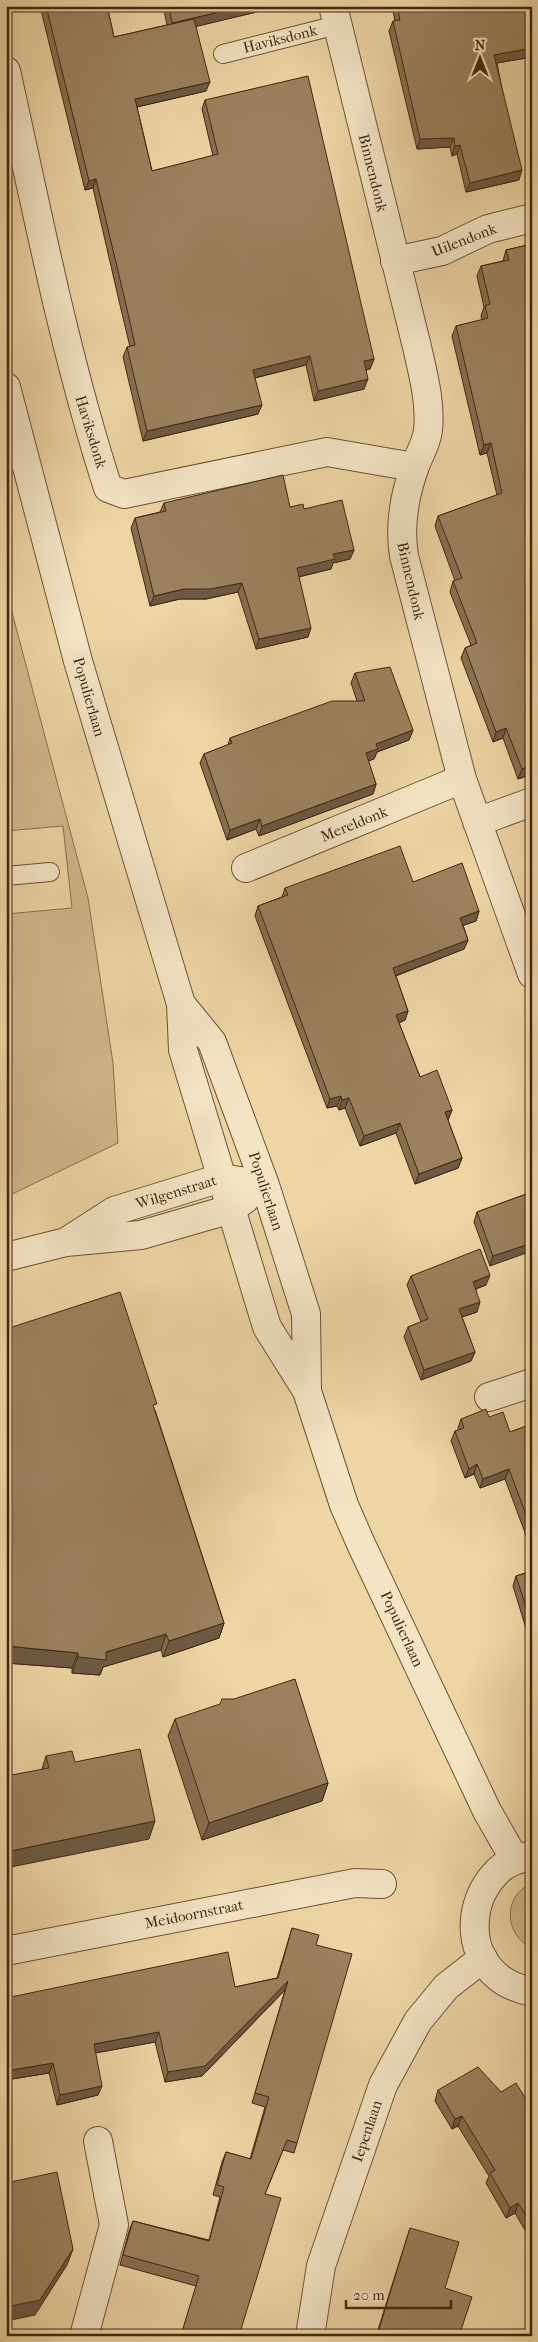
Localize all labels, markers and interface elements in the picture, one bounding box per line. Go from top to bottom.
street label: Haviksdonk [241,21,319,57]
north arrow [456,32,506,82]
text: N [475,37,486,54]
street label: Binnendonk [355,132,391,214]
street label: Uilendonk [429,219,499,261]
street label: Haviksdonk [71,393,111,471]
street label: Binnendonk [393,540,429,622]
street label: Populierlaan [69,655,109,739]
street label: Mereldonk [318,802,390,846]
street label: Populierlaan [245,1149,287,1233]
street label: Wilgenstraat [132,1171,219,1213]
street label: Populierlaan [377,1588,428,1670]
street label: Meidoornstraat [143,1895,246,1932]
street label: Iepenlaan [348,2098,386,2164]
scale bar [346,2277,450,2309]
text: 20 m [353,2286,385,2304]

